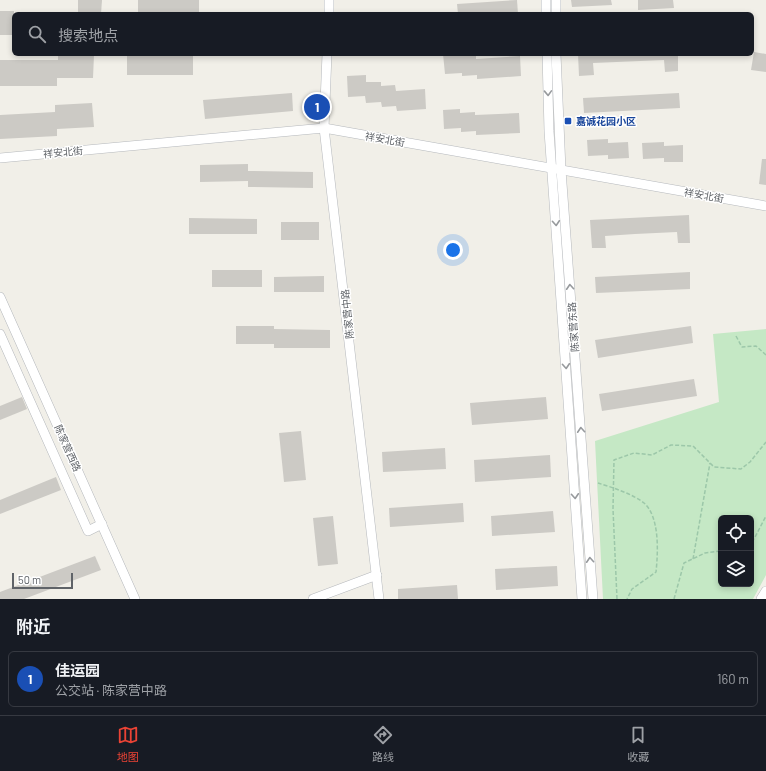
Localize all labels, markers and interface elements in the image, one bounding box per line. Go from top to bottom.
search box [12,12,754,56]
icon: search [26,23,48,45]
text: 搜索地点 [58,26,118,44]
one-way arrow [544,90,552,96]
pin: 1 [304,92,330,122]
place label: 嘉诚花园小区 [576,115,636,127]
marker: 嘉诚花园小区 [563,116,573,126]
street label: 祥安北街 [364,130,406,148]
street label: 祥安北街 [43,144,83,160]
street label: 祥安北街 [683,186,725,204]
one-way arrow [551,220,560,226]
your location [443,240,463,260]
one-way arrow [565,284,574,290]
street label: 陈家营中路 [338,289,356,339]
street label: 陈家营东路 [565,302,581,352]
one-way arrow [561,363,570,369]
street label: 陈家营西路 [52,423,84,473]
one-way arrow [576,427,585,433]
one-way arrow [570,493,579,499]
map controls [718,515,754,587]
button: locate [718,515,754,551]
button: layers [718,551,754,587]
one-way arrow [586,557,595,563]
scale bar [12,571,73,590]
text: 50 m [18,573,41,586]
text: 附近 [16,616,50,636]
text: 佳运园 [55,661,100,679]
text: 1 [28,671,32,687]
text: 160 m [717,671,749,687]
text: 公交站 · 陈家营中路 [55,682,167,698]
tab: 地图 [117,724,139,764]
tab: 路线 [372,724,394,764]
tab: 收藏 [627,724,649,764]

